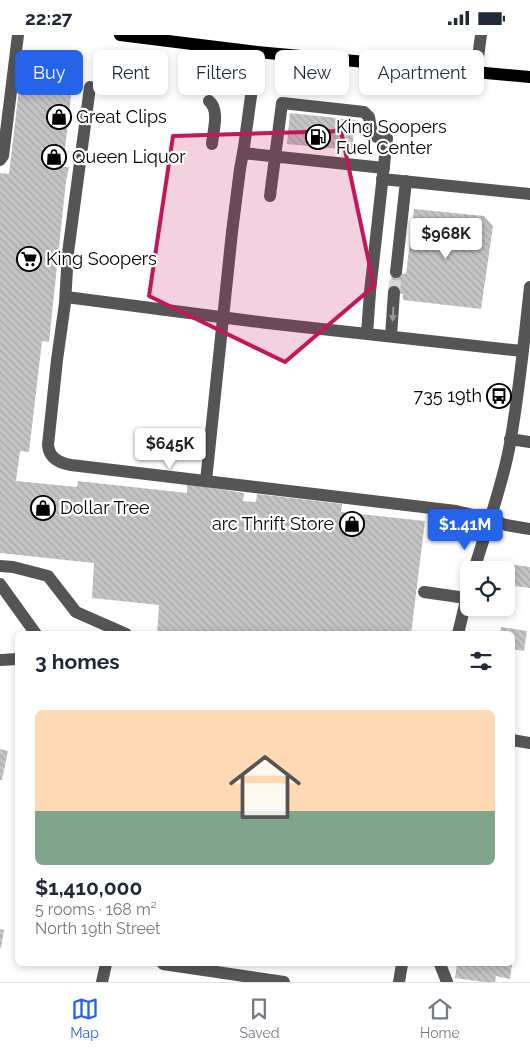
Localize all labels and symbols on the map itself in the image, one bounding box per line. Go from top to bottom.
shop icon: Great Clips [46,104,72,130]
place label: Great Clips [76,106,167,127]
place label: King Soopers Fuel Center [336,116,447,158]
fuel station icon: King Soopers Fuel Center [305,124,331,150]
shop icon: Queen Liquor [41,144,67,170]
place label: Queen Liquor [72,146,186,167]
pin: $968K [411,217,481,260]
supermarket icon: King Soopers [16,246,42,272]
place label: King Soopers [46,248,157,269]
one-way arrow [388,307,396,323]
bus stop icon: 735 19th [486,383,512,409]
place label: 735 19th [414,385,482,406]
pin: $645K [135,427,205,470]
shop icon: Dollar Tree [30,495,56,521]
place label: Dollar Tree [60,497,150,518]
pin: $1.41M [424,509,506,551]
shop icon: arc Thrift Store [339,511,365,537]
place label: arc Thrift Store [212,513,334,534]

